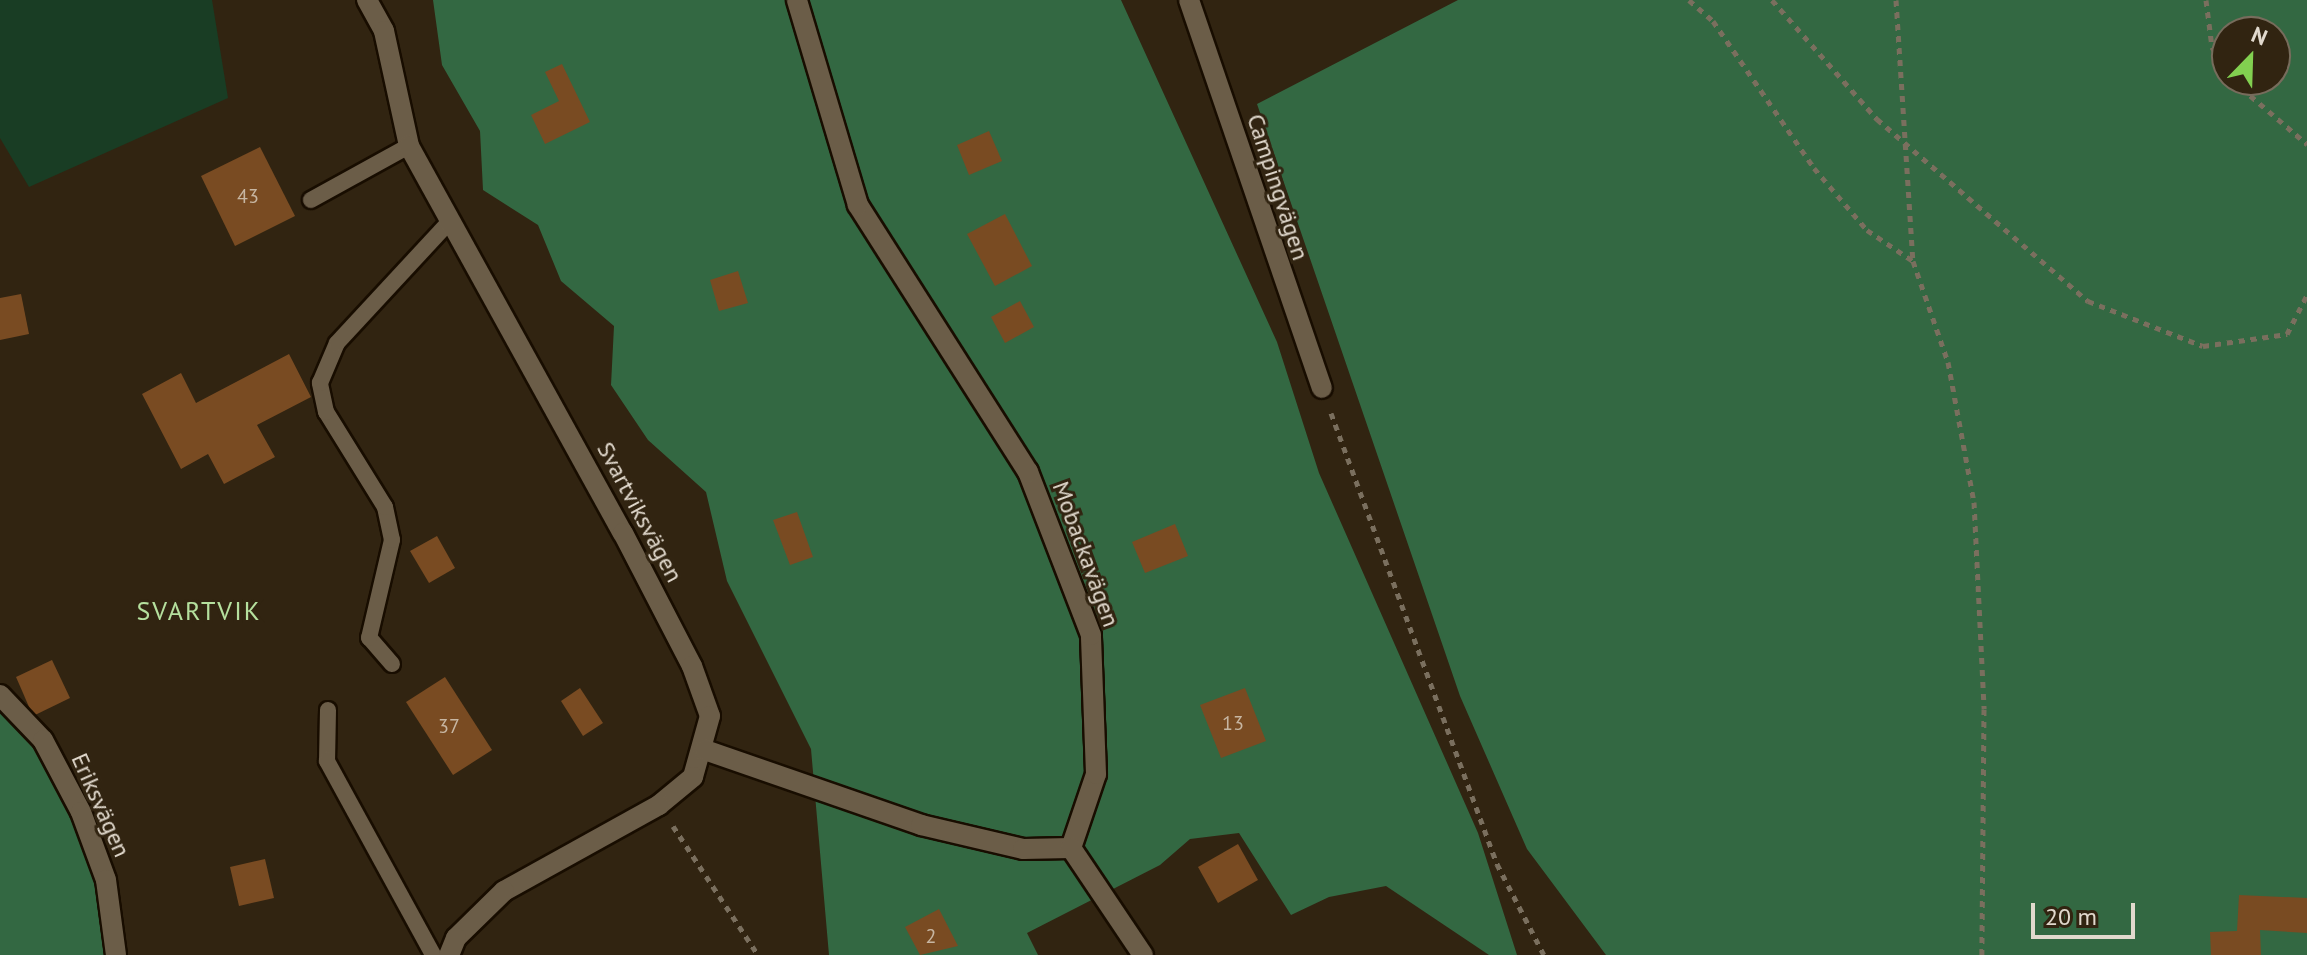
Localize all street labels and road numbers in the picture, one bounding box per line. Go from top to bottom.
street label: Campingvägen [1241,110,1315,264]
street label: Svartviksvägen [591,437,689,587]
street label: Mobackavägen [1046,477,1126,631]
street label: Eriksvägen [65,749,137,861]

